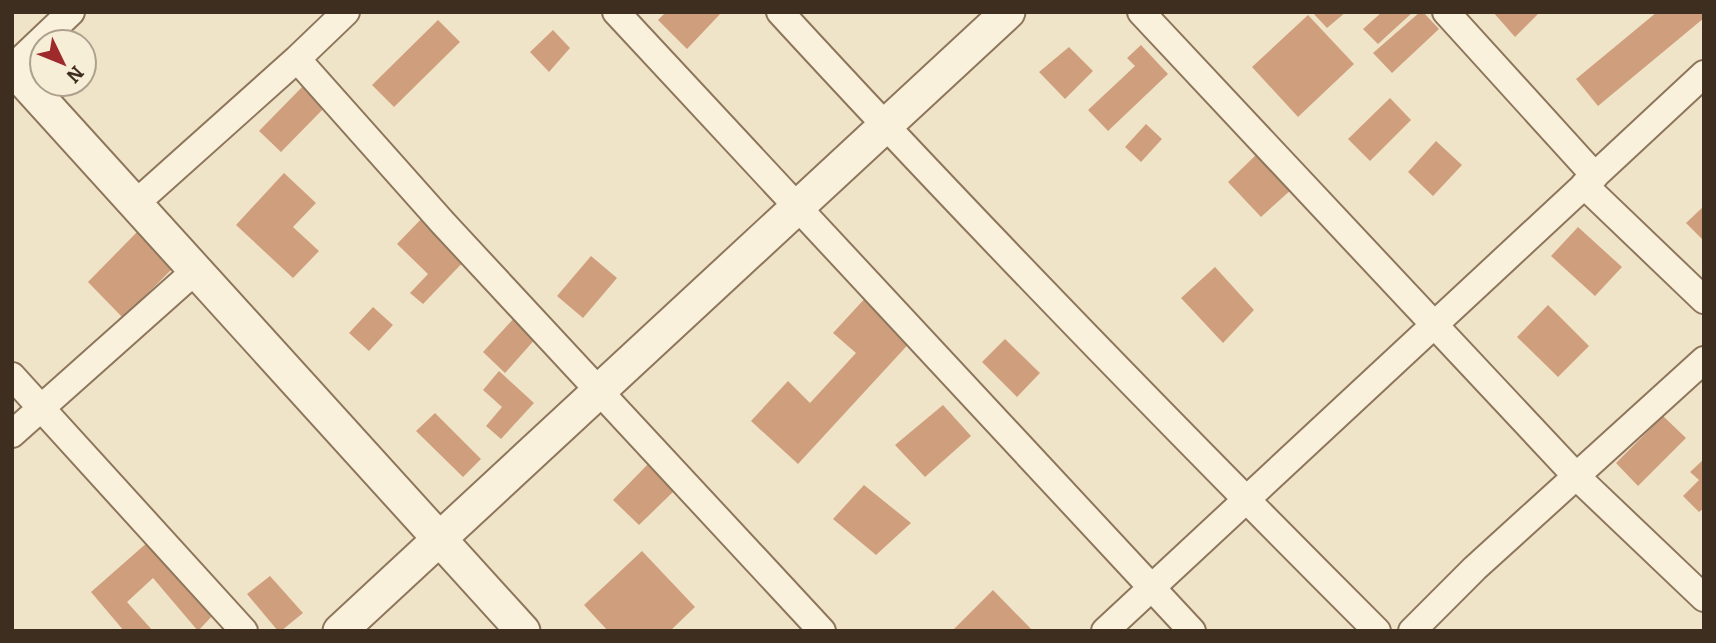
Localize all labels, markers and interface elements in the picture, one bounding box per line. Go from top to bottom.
north arrow [28,28,98,98]
text: N [61,61,88,88]

